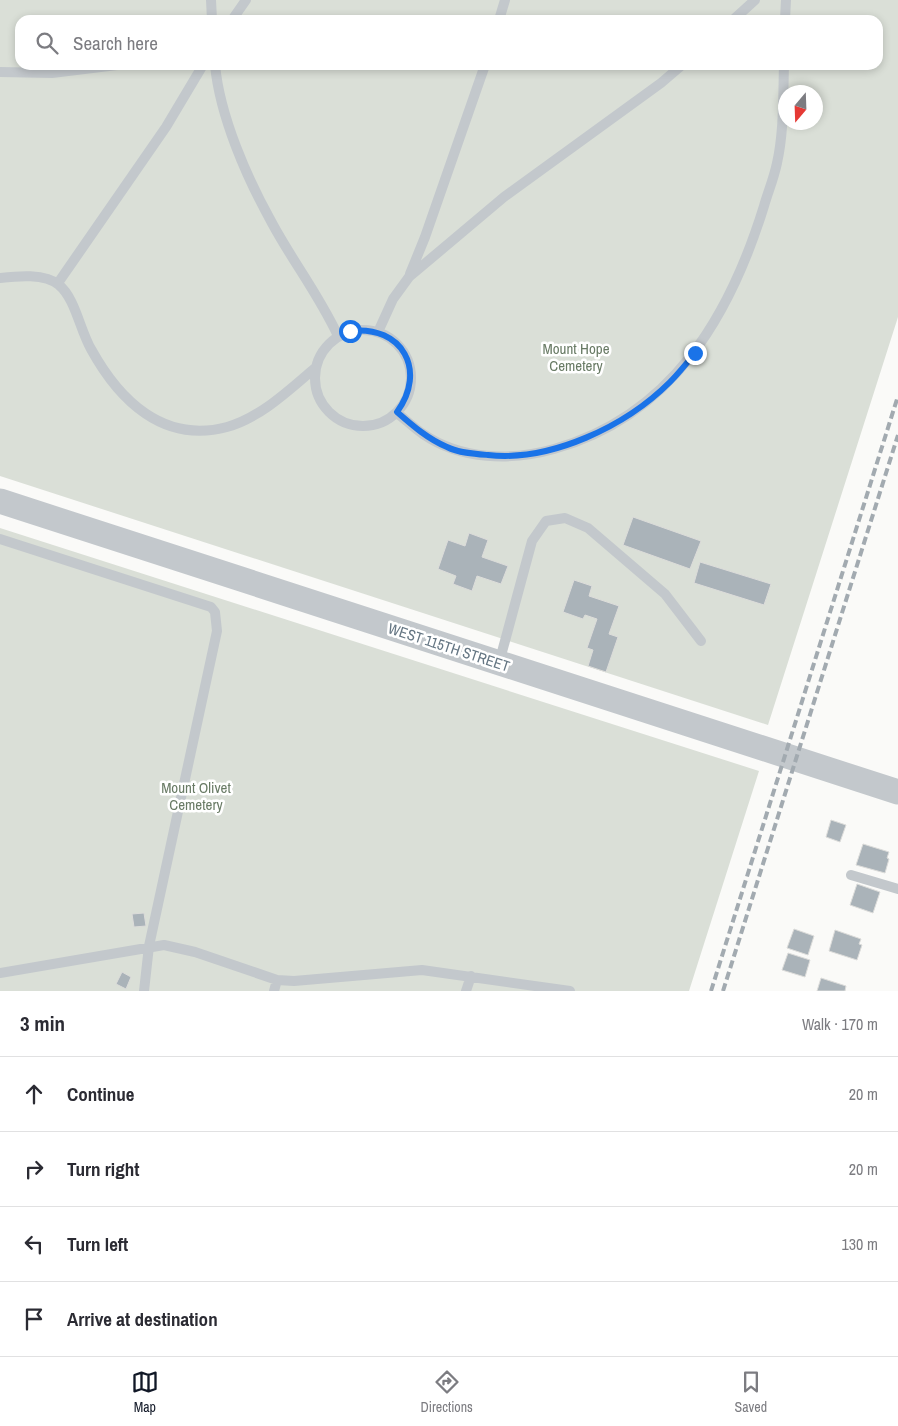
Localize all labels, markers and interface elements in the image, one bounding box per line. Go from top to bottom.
search box [15,15,883,70]
icon: search [33,29,61,57]
text: Search here [73,30,158,56]
north arrow [778,85,823,130]
route start [339,320,362,343]
park label: Mount Hope Cemetery [542,338,610,376]
route end [684,342,707,365]
street label: WEST 115TH STREET [385,617,513,677]
park label: Mount Olivet Cemetery [161,777,231,815]
text: 3 min [20,1009,65,1038]
text: Walk · 170 m [802,1013,878,1035]
icon: ahead [20,1080,48,1108]
text: Continue [67,1081,135,1107]
text: 20 m [849,1083,878,1105]
icon: right [20,1155,48,1183]
text: Turn right [67,1156,139,1182]
text: 20 m [849,1158,878,1180]
icon: left [20,1230,48,1258]
text: Turn left [67,1231,128,1257]
text: 130 m [842,1233,878,1255]
icon: arrive [20,1305,48,1333]
text: Arrive at destination [67,1306,218,1332]
tab: Map [131,1368,159,1416]
tab: Directions [421,1368,473,1416]
tab: Saved [735,1368,767,1416]

